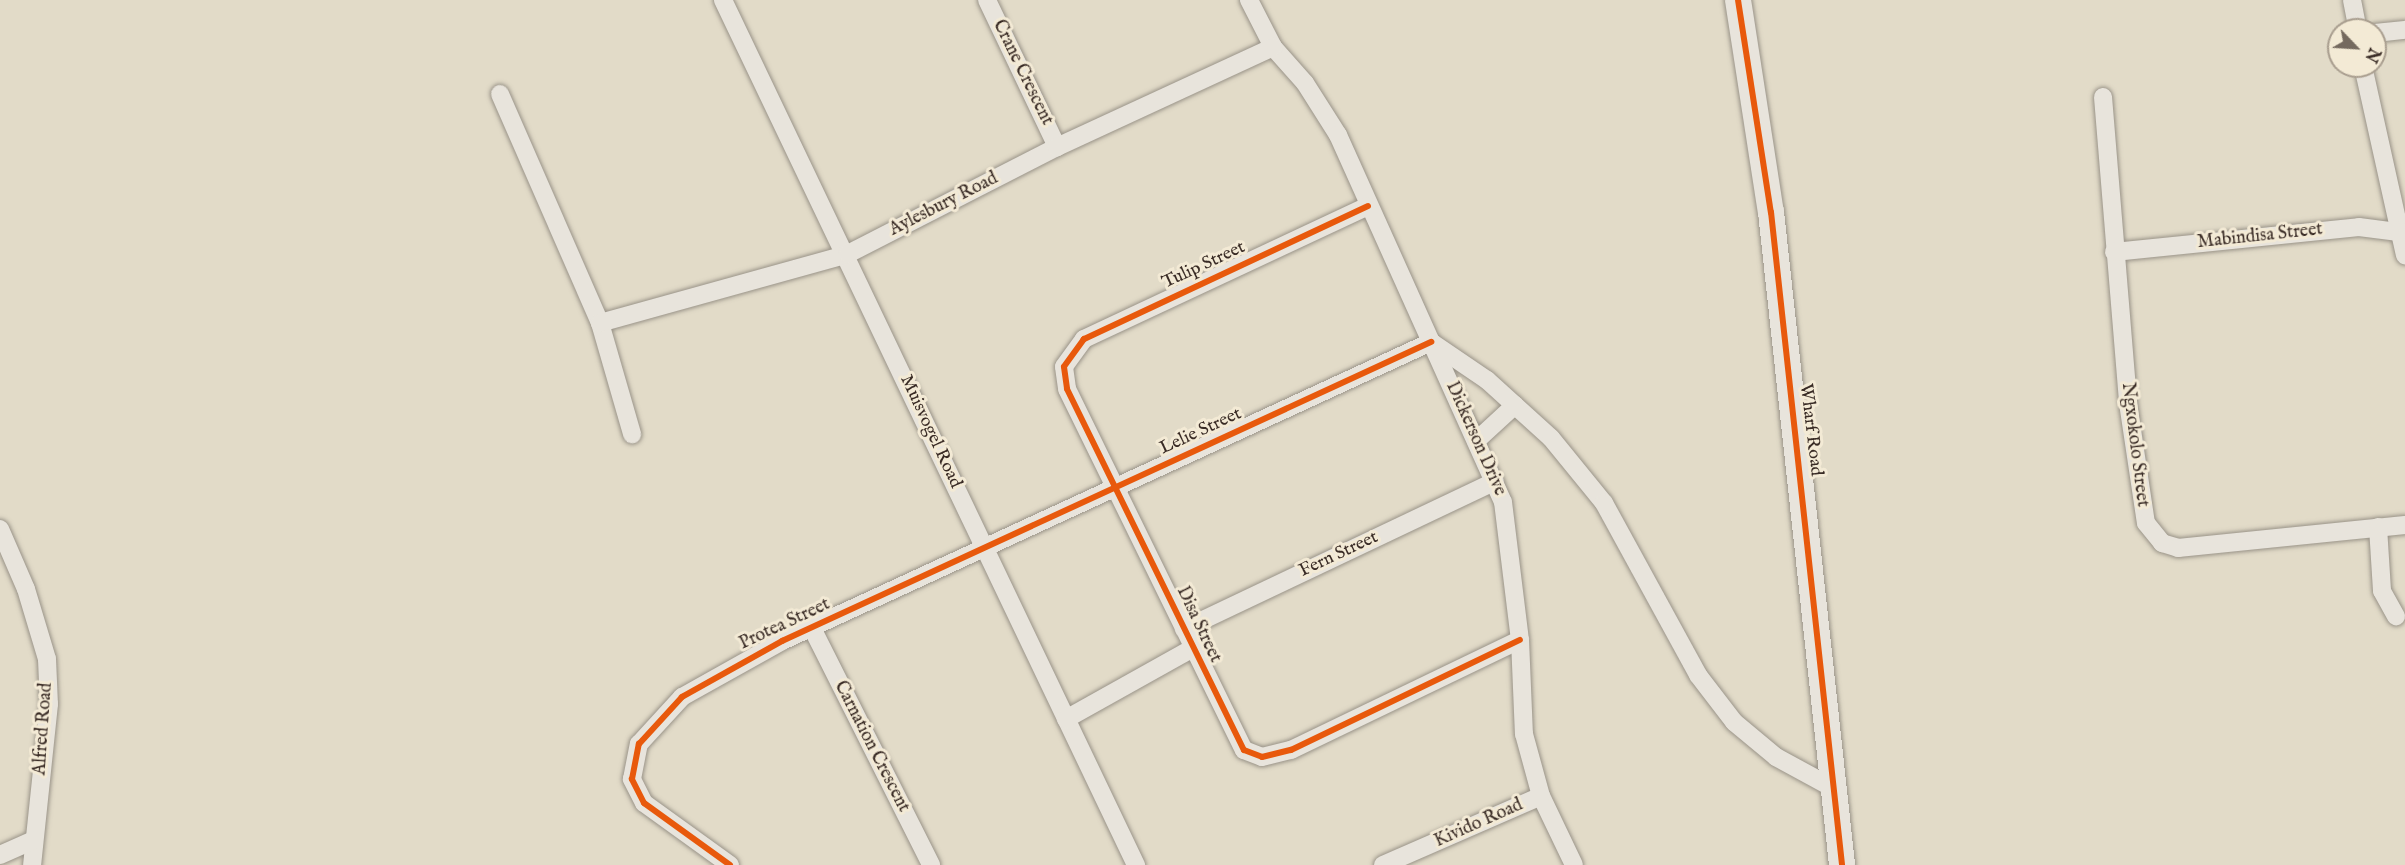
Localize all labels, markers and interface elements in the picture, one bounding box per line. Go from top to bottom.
street label: Crane Crescent [987,17,1057,129]
north arrow [2327,18,2387,78]
text: N [2360,44,2383,65]
street label: Aylesbury Road [886,168,1002,242]
street label: Mabindisa Street [2196,220,2324,254]
street label: Tulip Street [1159,237,1249,295]
street label: Muisvogel Road [894,372,966,492]
street label: Dickerson Drive [1440,379,1510,499]
street label: Ngxokolo Street [2116,382,2152,508]
street label: Wharf Road [1794,383,1826,477]
street label: Lelie Street [1157,404,1245,460]
street label: Fern Street [1296,527,1382,583]
street label: Disa Street [1171,583,1225,667]
street label: Protea Street [736,595,834,655]
street label: Carnation Crescent [829,678,913,816]
street label: Alfred Road [30,682,58,776]
street label: Kivido Road [1432,795,1526,853]

